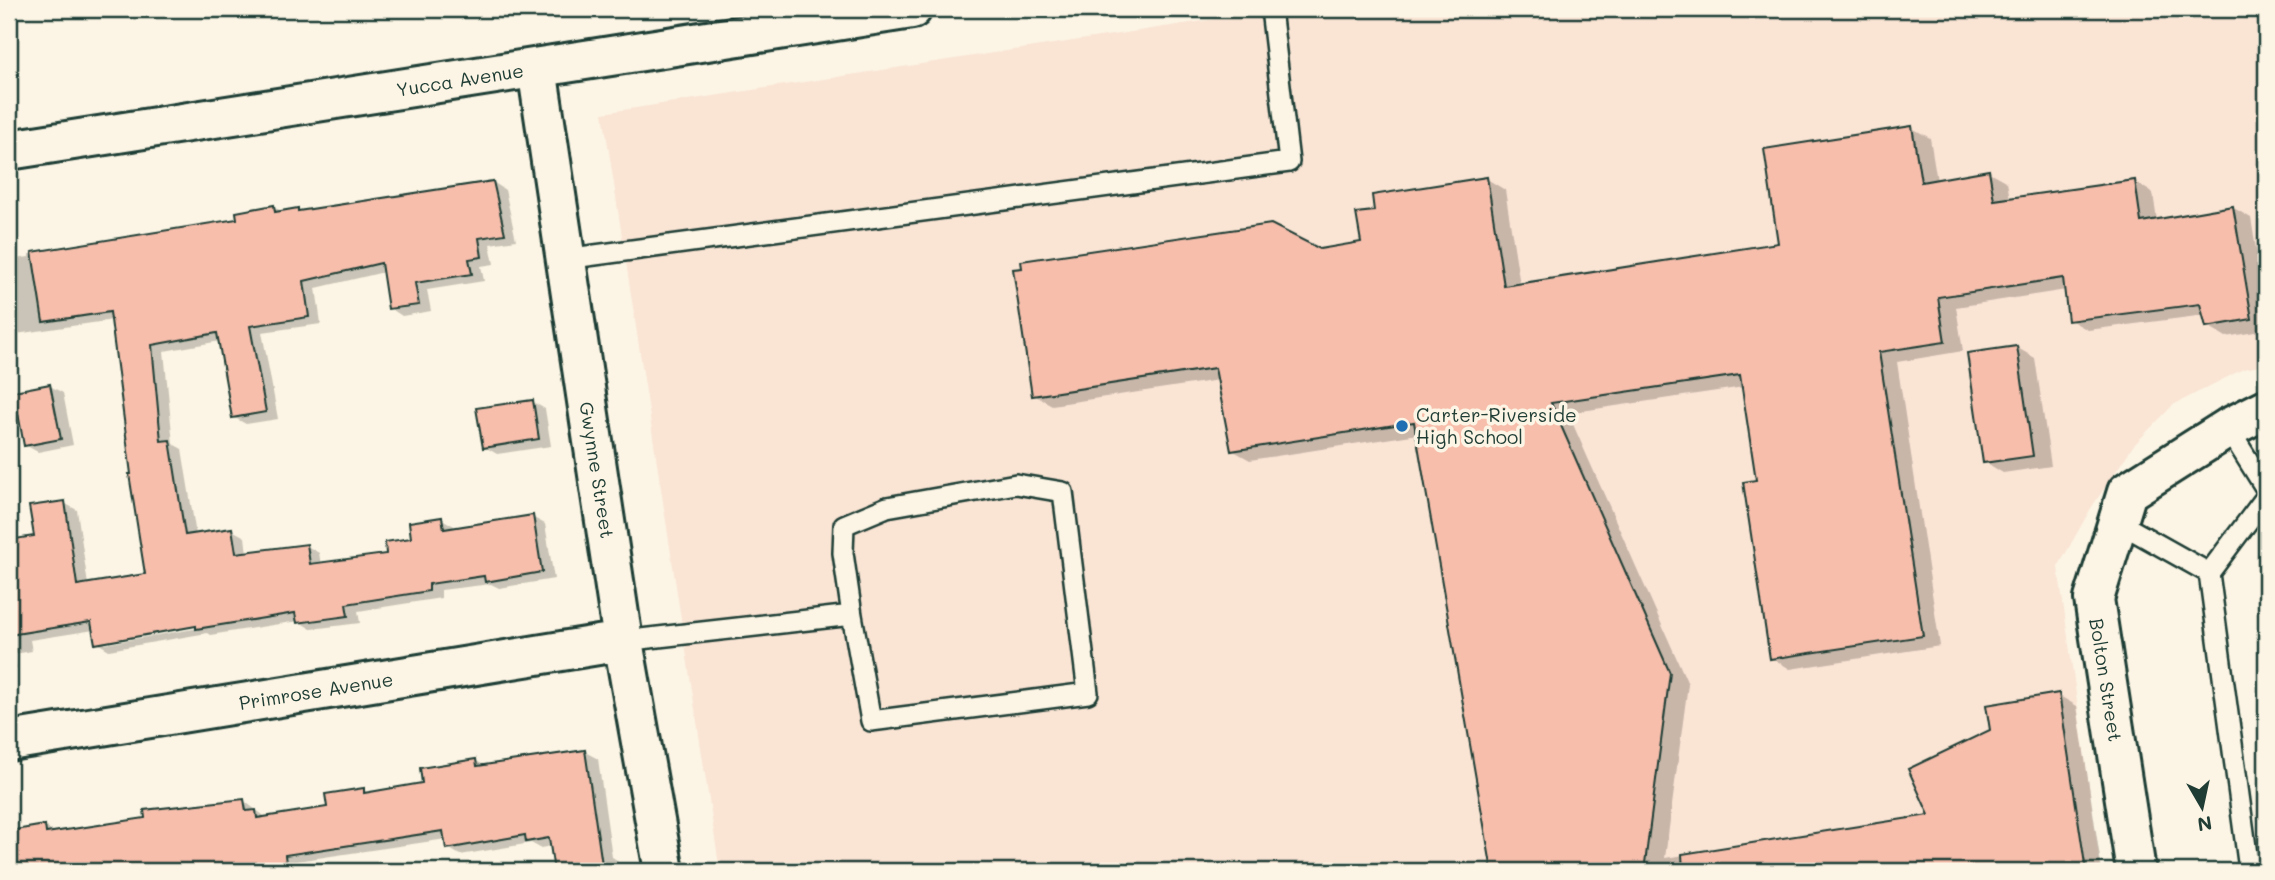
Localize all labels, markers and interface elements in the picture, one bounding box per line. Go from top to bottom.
street label: Yucca Avenue [394,57,526,102]
street label: Gwynne Street [574,400,621,540]
place label: Carter-Riverside High School [1416,402,1577,449]
marker: Carter-Riverside High School [1394,418,1410,434]
street label: Bolton Street [2084,616,2129,743]
street label: Primrose Avenue [237,666,395,715]
north arrow [2166,772,2236,842]
text: N [2196,811,2214,838]

